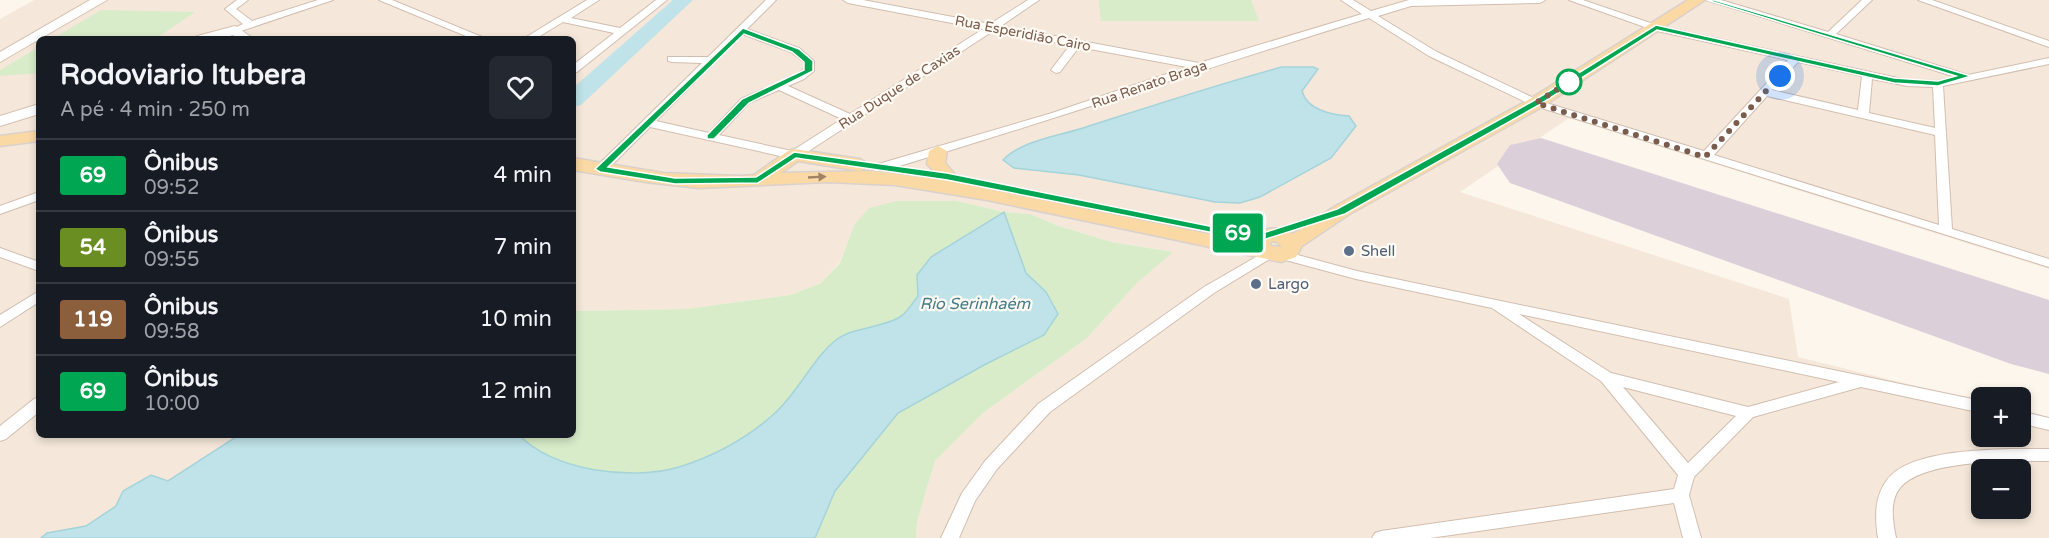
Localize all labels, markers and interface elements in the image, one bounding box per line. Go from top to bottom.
street label: Rua Esperidião Cairo [953,12,1092,55]
street label: Rua Duque de Caxias [835,42,963,133]
button: heart [489,56,552,119]
street label: Rua Renato Braga [1089,57,1209,112]
text: Rodoviario Itubera [60,58,306,92]
your location [1765,61,1795,91]
unlabelled marker [1556,69,1582,95]
text: A pé · 4 min · 250 m [60,98,250,122]
text: Ônibus [144,150,218,176]
text: 4 min [493,162,552,188]
text: 69 [80,163,106,188]
one-way arrow [807,173,826,182]
text: 09:52 [144,176,199,200]
line badge: 69 [1211,214,1265,252]
text: 69 [1225,221,1251,246]
text: Ônibus [144,222,218,248]
text: 7 min [493,234,552,260]
text: 54 [80,235,106,260]
place label: Shell [1361,242,1395,260]
marker: Shell [1342,244,1356,258]
text: 09:55 [144,248,199,272]
place label: Largo [1268,275,1309,293]
marker: Largo [1249,277,1263,291]
text: Ônibus [144,294,218,320]
water label: Rio Serinhaém [920,294,1031,314]
text: 10 min [480,306,552,332]
text: 119 [73,307,113,332]
text: 09:58 [144,320,199,344]
text: Ônibus [144,366,218,392]
text: 12 min [480,378,552,404]
text: 69 [80,379,106,404]
map controls [1971,387,2031,519]
button: + [1971,387,2031,447]
text: 10:00 [144,392,199,416]
button: − [1971,459,2031,519]

